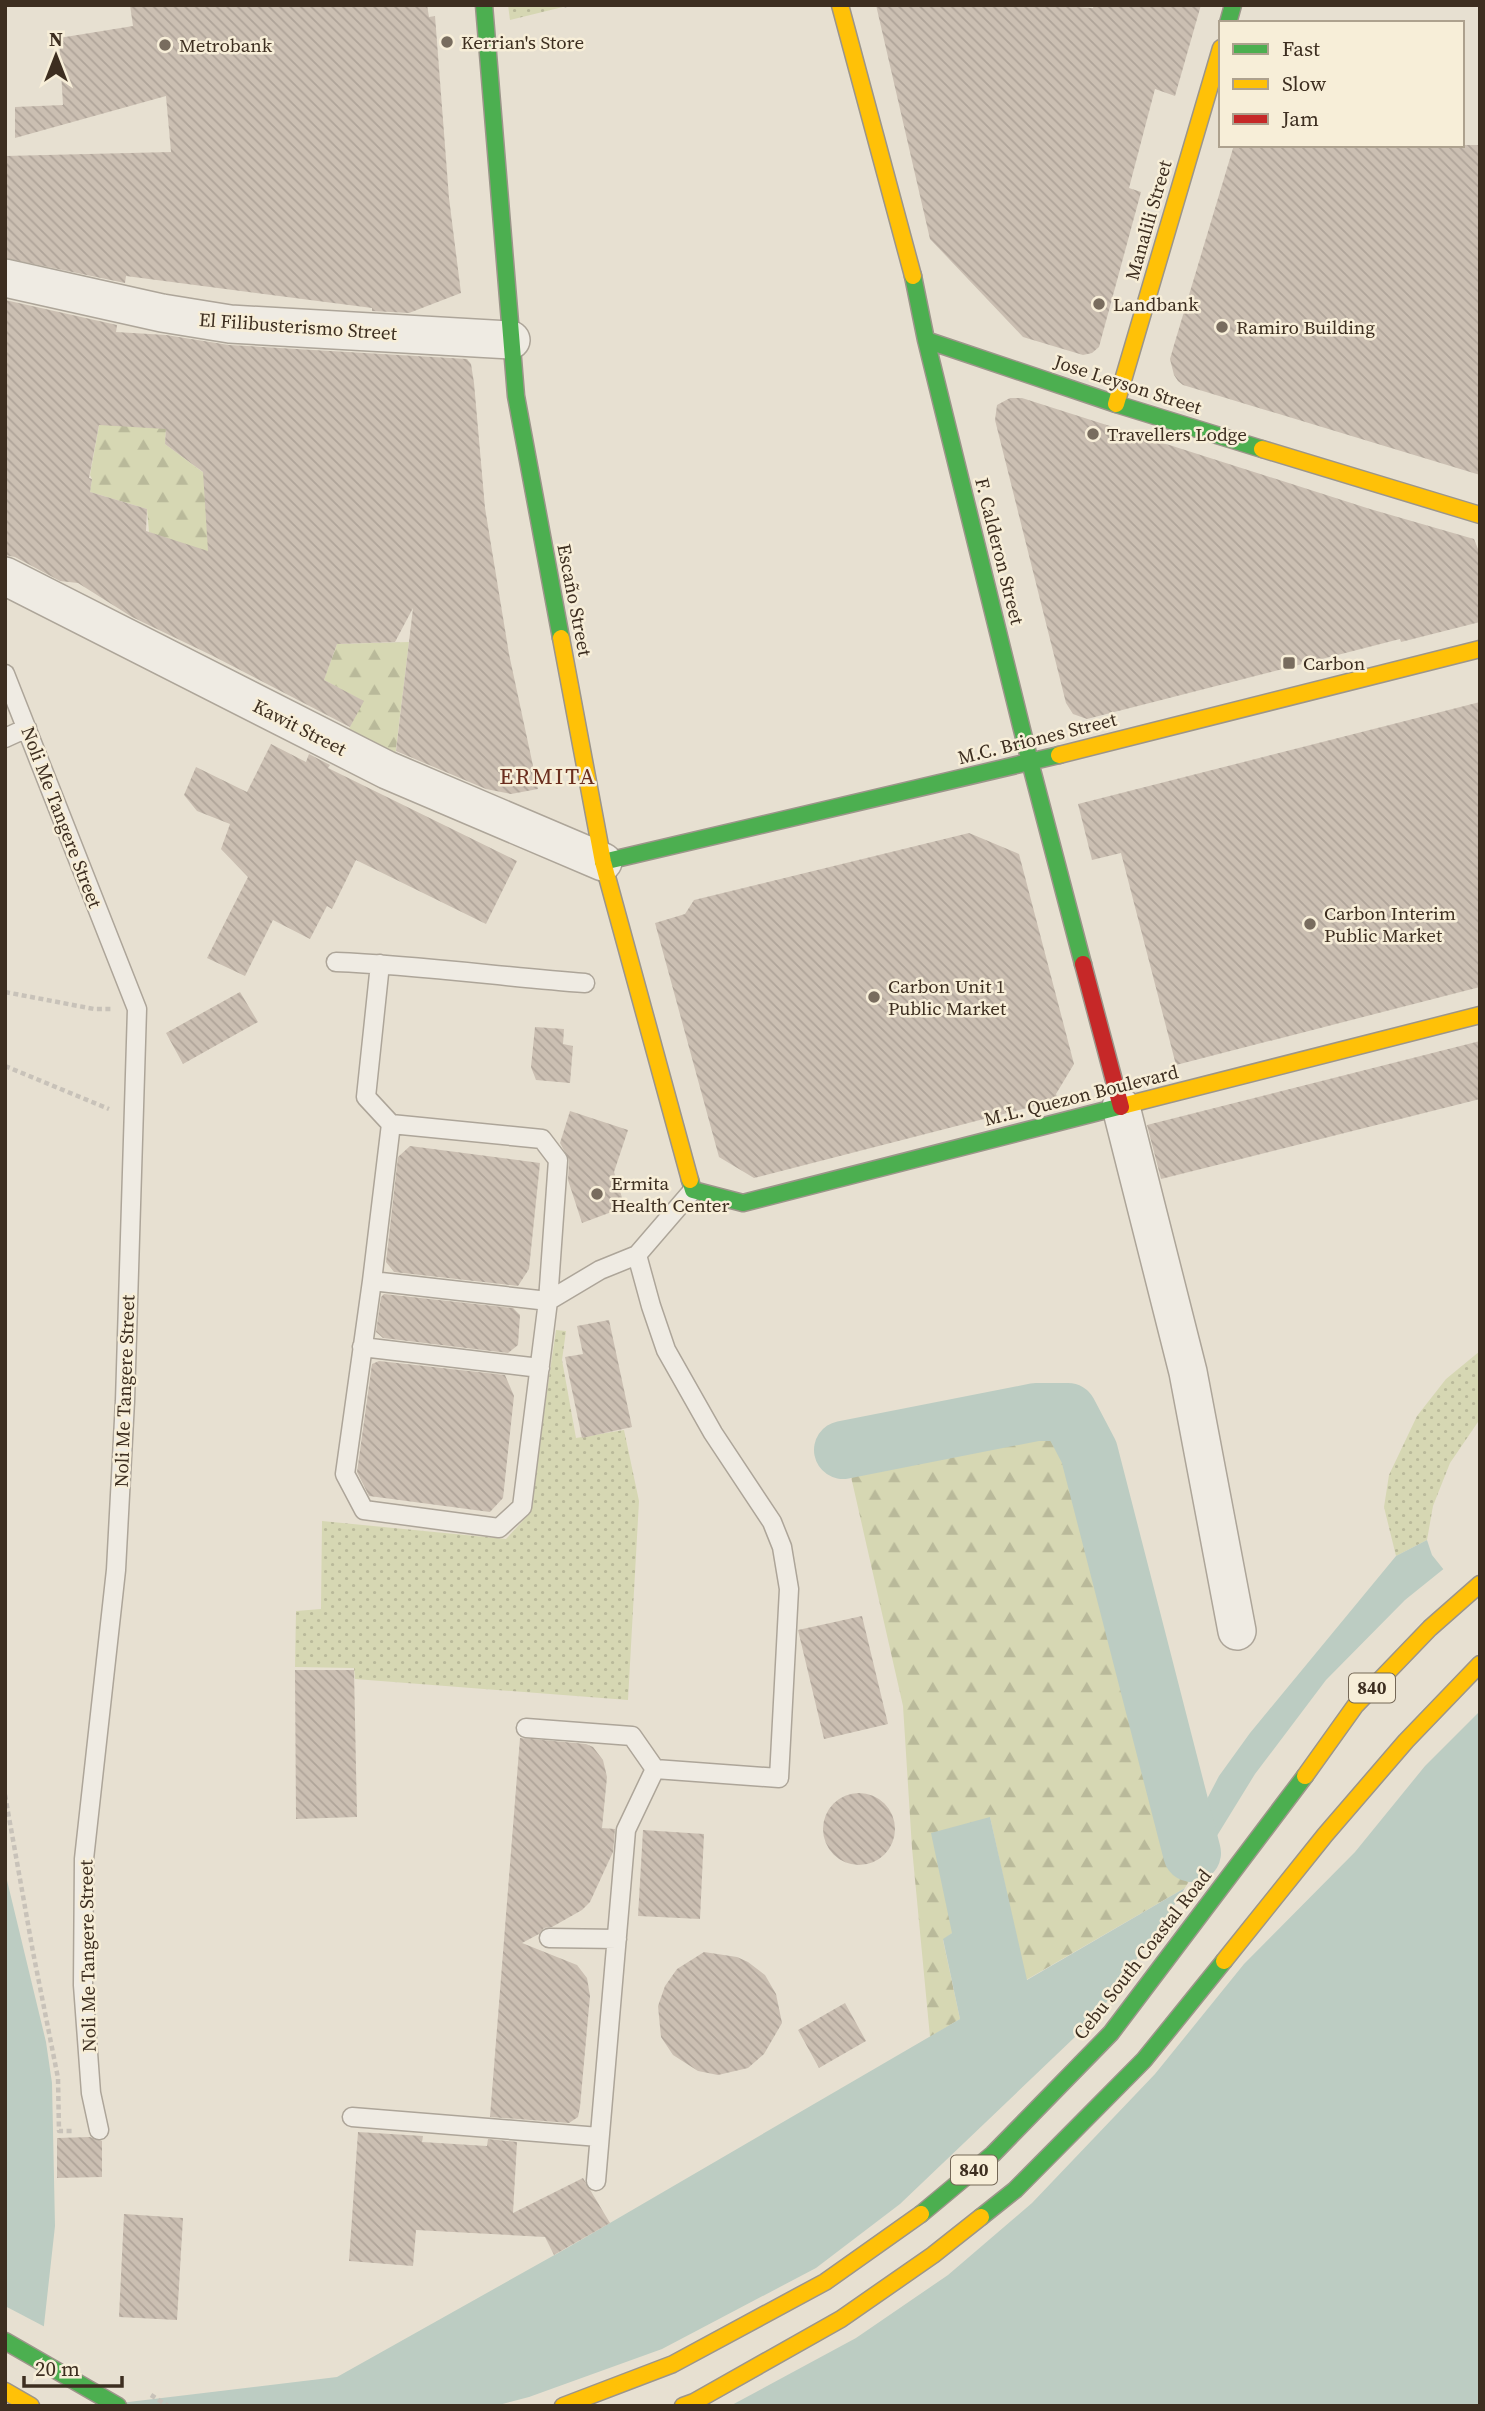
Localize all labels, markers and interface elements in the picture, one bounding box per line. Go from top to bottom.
north arrow [21,21,91,91]
legend [1219,21,1464,147]
text: N [49,26,63,52]
place label: Kerrian's Store [461,29,584,55]
place label: Metrobank [179,32,273,58]
marker: Kerrian's Store [439,34,455,50]
text: Fast [1282,34,1320,63]
marker: Metrobank [157,37,173,53]
text: Slow [1282,69,1326,98]
text: Jam [1281,104,1319,133]
street label: Manalili Street [1118,156,1178,283]
place label: Landbank [1113,291,1199,317]
marker: Landbank [1091,296,1107,312]
street label: El Filibusterismo Street [198,306,399,346]
place label: Ramiro Building [1236,314,1375,340]
marker: Ramiro Building [1214,319,1230,335]
street label: Jose Leyson Street [1050,348,1206,420]
place label: Travellers Lodge [1107,421,1247,447]
marker: Travellers Lodge [1085,426,1101,442]
street label: F. Calderon Street [969,475,1031,628]
street label: Escaño Street [551,542,599,659]
place label: Carbon [1303,650,1365,676]
marker: Carbon [1281,655,1297,671]
street label: Kawit Street [249,692,352,762]
street label: M.C. Briones Street [955,705,1120,770]
street label: Noli Me Tangere Street [15,723,109,912]
district label: ERMITA [499,760,597,792]
place label: Carbon Interim Public Market [1324,900,1456,948]
marker: Carbon Interim Public Market [1302,916,1318,932]
place label: Carbon Unit 1 Public Market [888,973,1007,1021]
marker: Carbon Unit 1 Public Market [866,989,882,1005]
street label: M.L. Quezon Boulevard [981,1058,1181,1132]
place label: Ermita Health Center [611,1170,729,1218]
marker: Ermita Health Center [589,1186,605,1202]
street label: Noli Me Tangere Street [108,1294,140,1488]
road number: 840 [1349,1674,1395,1702]
street label: Noli Me Tangere Street [72,1859,102,2052]
street label: Cebu South Coastal Road [1067,1863,1217,2045]
road number: 840 [951,2156,997,2184]
scale bar [24,2344,122,2388]
text: 20 m [35,2354,80,2383]

